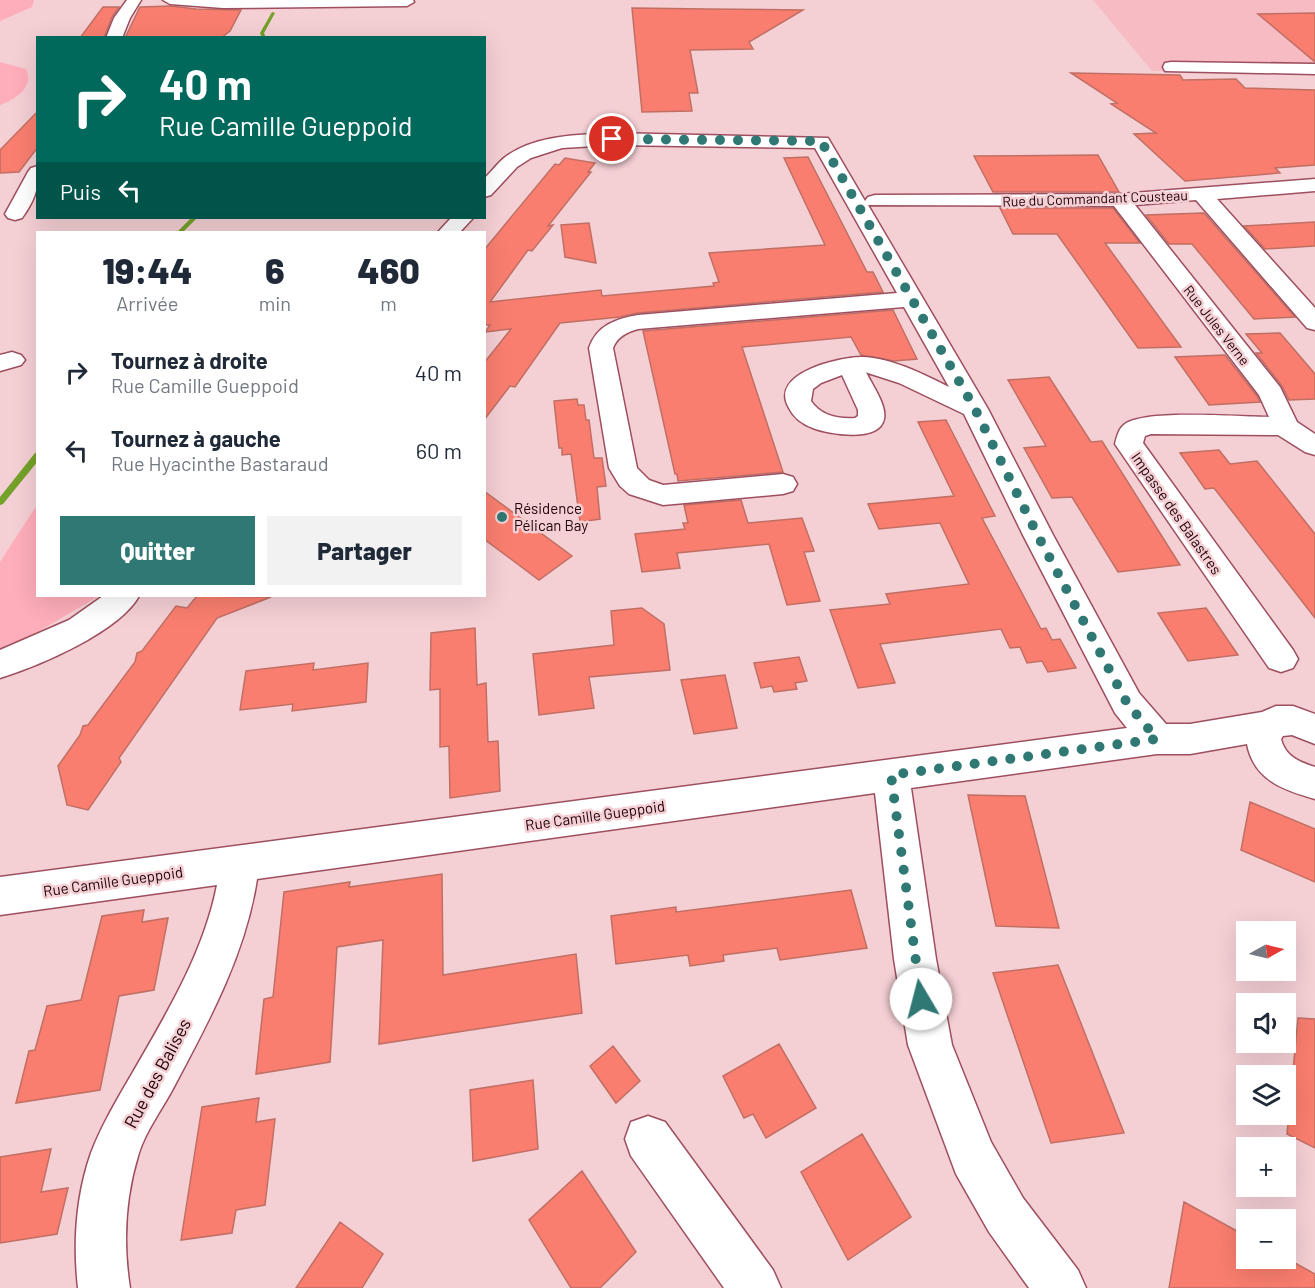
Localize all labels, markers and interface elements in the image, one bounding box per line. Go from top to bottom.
text: 40 m [159,58,252,108]
icon: right [60,60,138,138]
text: Rue Camille Gueppoid [159,109,413,141]
pin [586,113,637,164]
icon: arrive [595,122,628,155]
icon: left [113,174,146,207]
text: Puis [60,178,101,204]
street label: Rue du Commandant Cousteau [1002,186,1188,210]
text: 19:44 [102,248,193,291]
text: 6 [265,248,285,291]
text: 460 [357,248,420,291]
street label: Rue Jules Verne [1180,282,1254,368]
text: Arrivée [116,291,178,315]
text: min [259,291,291,315]
text: m [380,291,397,315]
text: Tournez à droite [111,347,268,373]
icon: right [60,356,93,389]
text: 40 m [415,359,462,385]
text: Rue Camille Gueppoid [111,373,299,397]
text: Tournez à gauche [111,425,281,451]
icon: left [60,434,93,467]
text: 60 m [416,437,462,463]
street label: Impasse des Balastres [1128,448,1226,578]
text: Rue Hyacinthe Bastaraud [111,451,329,475]
place label: Résidence Pélican Bay [514,499,588,534]
marker: Résidence Pélican Bay [495,510,509,524]
button: Quitter [60,516,255,585]
button: Partager [267,516,462,585]
street label: Rue Camille Gueppoid [524,796,666,834]
street label: Rue Camille Gueppoid [42,862,184,900]
north arrow [1236,921,1296,981]
map controls [1236,921,1296,1269]
position arrow [889,967,953,1031]
button: sound [1236,993,1296,1053]
street label: Rue des Balises [119,1014,195,1132]
button: layers [1236,1065,1296,1125]
button: + [1236,1137,1296,1197]
button: − [1236,1209,1296,1269]

